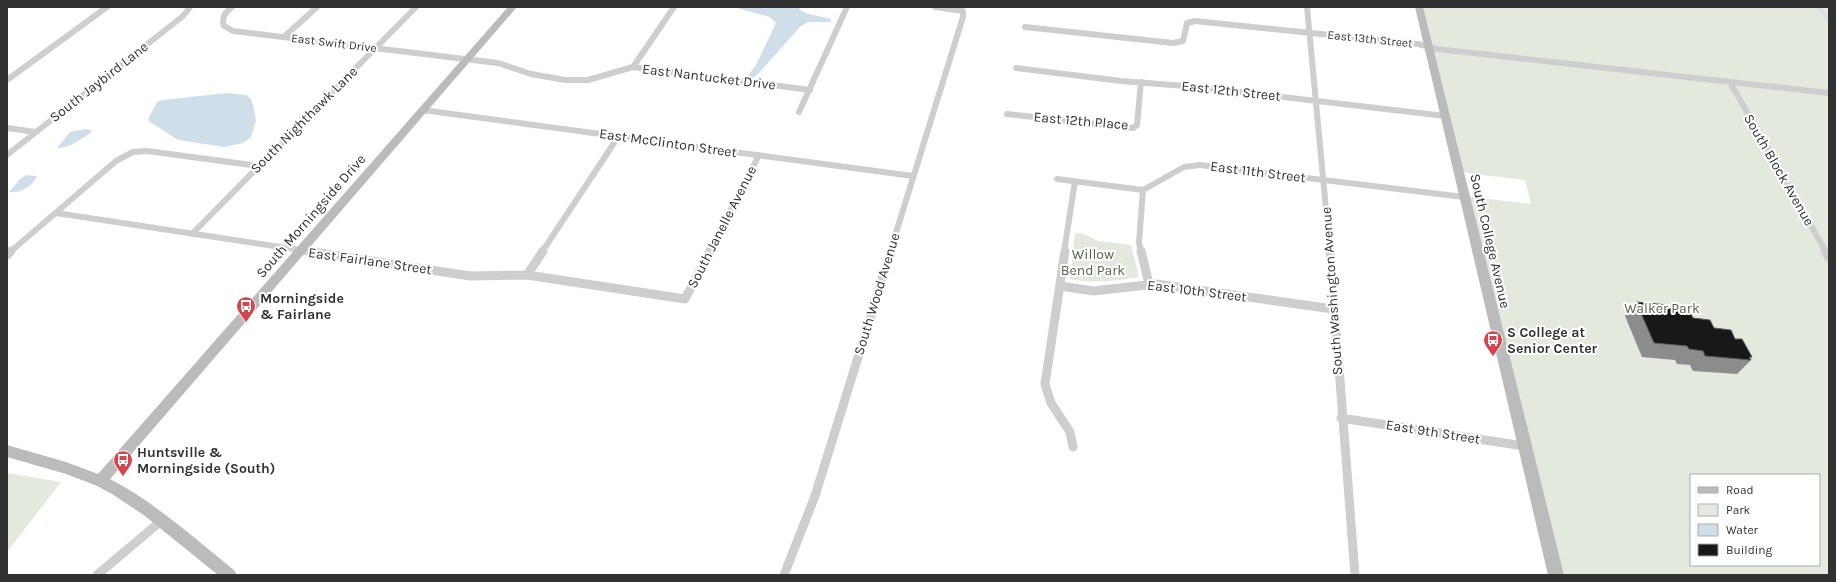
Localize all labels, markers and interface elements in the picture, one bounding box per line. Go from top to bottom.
street label: East 13th Street [1327,28,1414,50]
street label: East Swift Drive [290,31,378,55]
street label: South Jaybird Lane [46,38,152,126]
street label: East Nantucket Drive [641,60,777,94]
street label: South Nighthawk Lane [247,63,361,177]
street label: East 12th Street [1181,77,1281,105]
street label: East 12th Place [1033,108,1129,134]
street label: South Block Avenue [1740,111,1818,229]
street label: East McClinton Street [598,125,738,161]
street label: South Morningside Drive [253,151,369,281]
street label: East 11th Street [1209,158,1307,186]
street label: South Janelle Avenue [684,163,760,291]
street label: South College Avenue [1466,172,1514,310]
street label: South Washington Avenue [1318,206,1346,376]
street label: South Wood Avenue [850,231,904,357]
street label: East Fairlane Street [307,244,433,278]
park label: Willow Bend Park [1061,246,1125,279]
street label: East 10th Street [1146,276,1248,306]
place label: Morningside & Fairlane [260,290,344,323]
bus stop icon: Morningside & Fairlane [235,295,257,323]
park label: Walker Park [1624,300,1700,317]
place label: S College at Senior Center [1507,324,1598,357]
bus stop icon: S College at Senior Center [1482,329,1504,357]
street label: East 9th Street [1385,416,1481,448]
place label: Huntsville & Morningside (South) [137,444,275,477]
bus stop icon: Huntsville & Morningside (South) [112,449,134,477]
legend [1690,474,1820,566]
text: Road [1726,483,1754,497]
text: Park [1726,503,1751,517]
text: Water [1726,523,1759,537]
text: Building [1726,543,1773,557]

